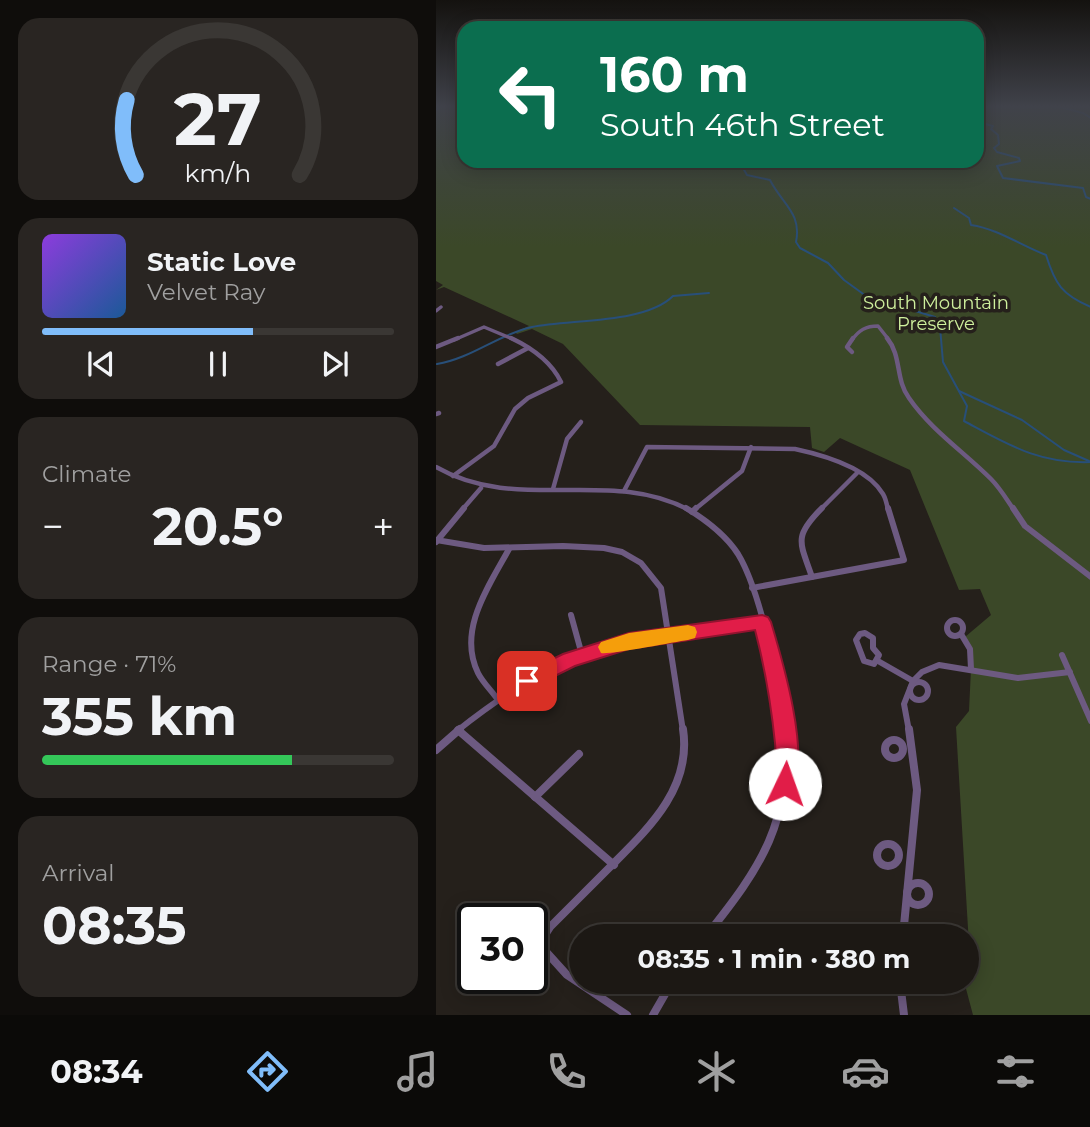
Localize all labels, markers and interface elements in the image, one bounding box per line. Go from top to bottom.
text: 160 m [600,45,749,104]
icon: left [485,49,576,140]
text: 27 [174,75,262,163]
text: South 46th Street [600,105,885,144]
text: km/h [185,158,251,188]
text: Static Love [147,246,296,278]
text: Velvet Ray [147,278,265,306]
park label: South Mountain Preserve [863,292,1009,335]
icon: previous [82,345,120,383]
icon: pause [199,345,237,383]
icon: next [316,345,354,383]
text: Climate [42,460,131,488]
text: 20.5° [152,495,284,558]
text: − [42,503,64,550]
text: + [372,503,394,550]
text: Range · 71% [42,650,176,678]
pin [497,651,557,711]
icon: arrive [508,662,546,700]
text: 355 km [42,685,237,748]
position arrow [748,747,822,821]
text: Arrival [42,859,115,887]
text: 08:35 [42,894,186,957]
speed limit sign: 30 [457,903,548,994]
text: 08:35 · 1 min · 380 m [638,943,910,975]
icon: directions [243,1047,292,1096]
icon: music [393,1047,442,1096]
icon: phone [542,1047,591,1096]
icon: climate [692,1047,741,1096]
icon: car [841,1047,890,1096]
icon: filters [991,1047,1040,1096]
text: 08:34 [50,1052,143,1091]

